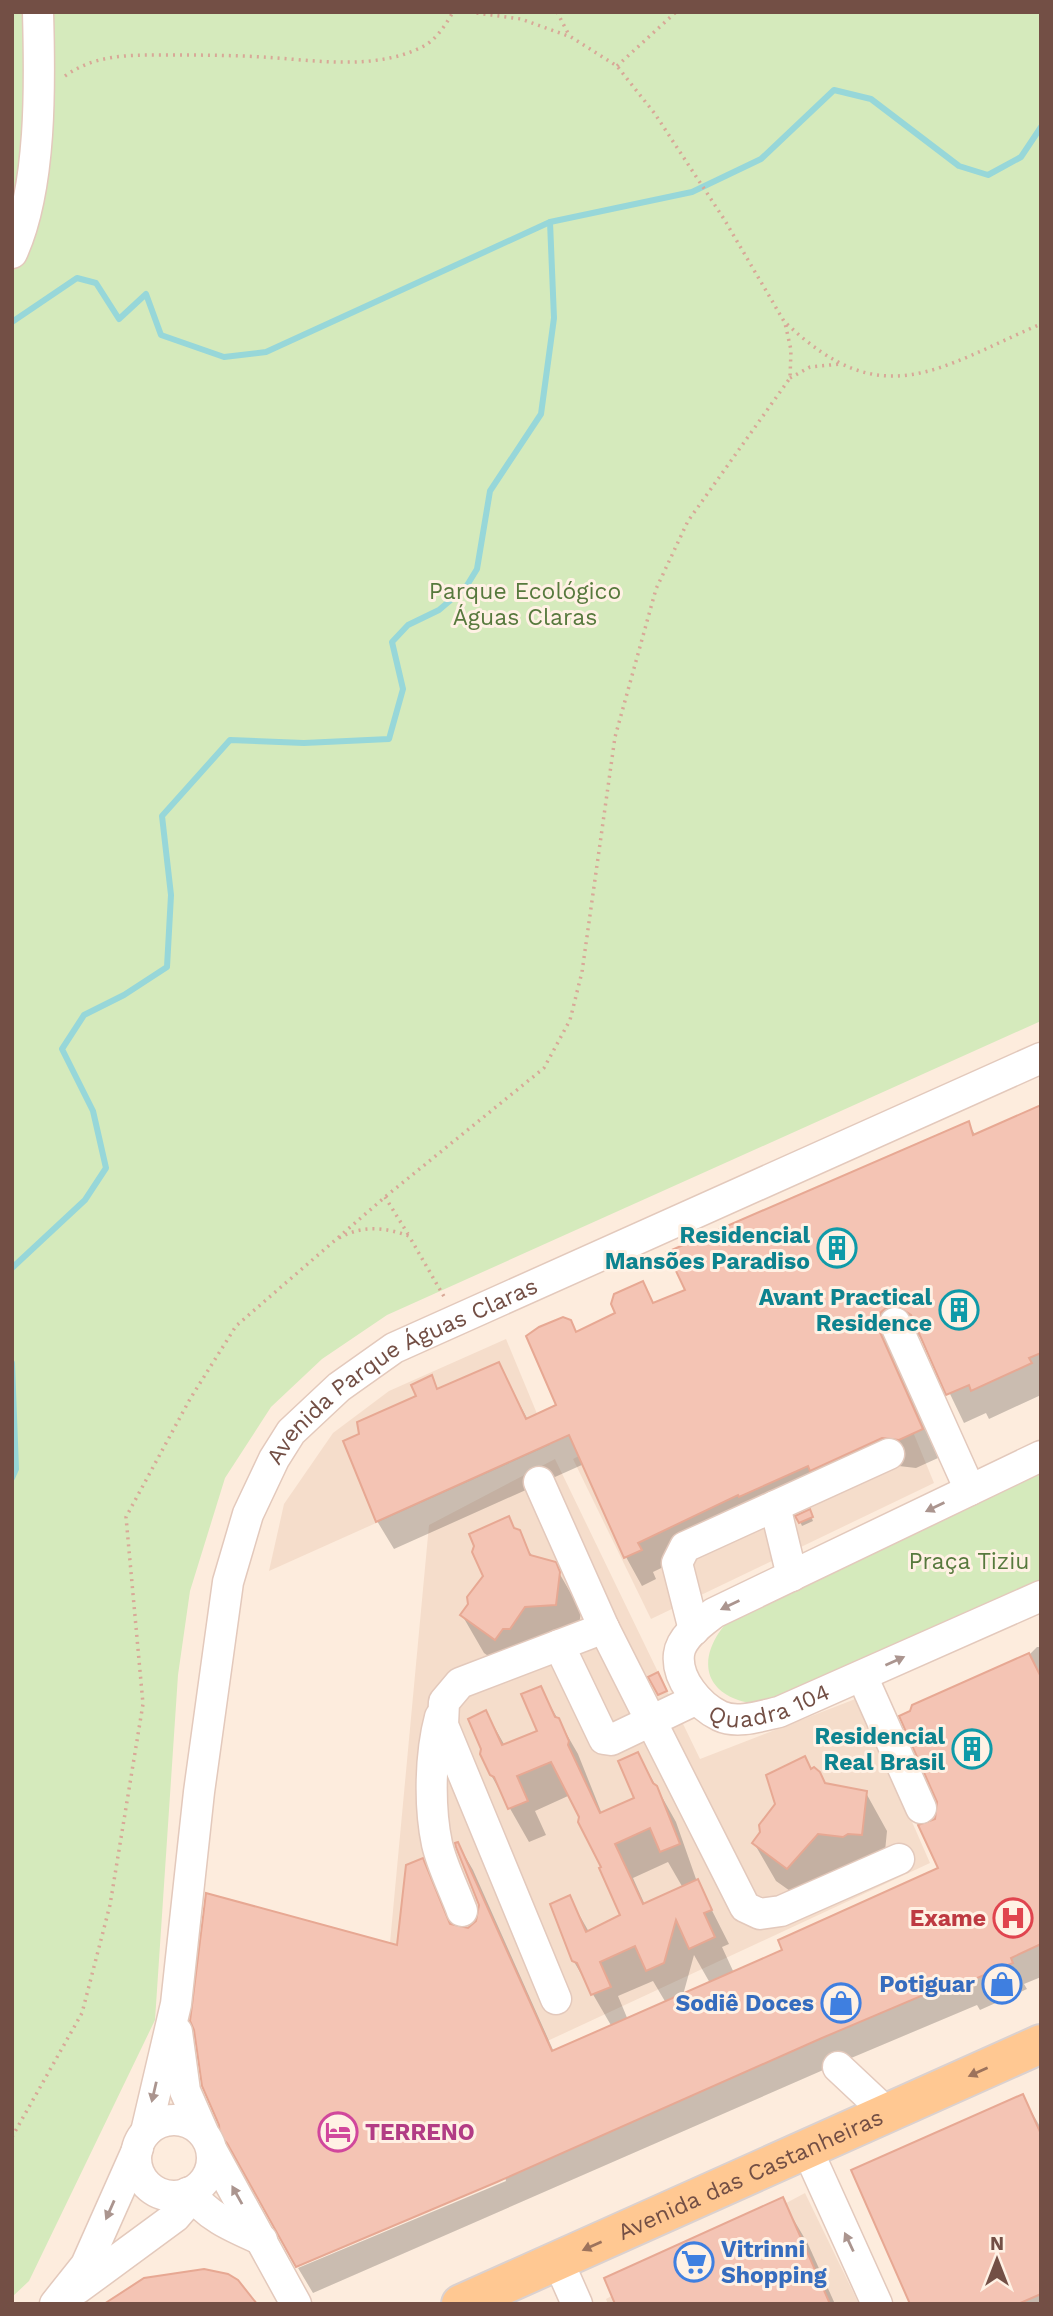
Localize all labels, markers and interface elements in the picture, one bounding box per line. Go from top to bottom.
park label: Parque Ecológico Águas Claras [429,578,621,631]
place label: Residencial Mansões Paradiso [605,1222,810,1275]
building icon: Residencial Mansões Paradiso [816,1227,858,1269]
street label: Avenida Parque Águas Claras [261,1272,542,1469]
place label: Avant Practical Residence [759,1284,932,1337]
building icon: Avant Practical Residence [938,1289,980,1331]
one-way arrow [925,1501,945,1512]
park label: Praça Tiziu [909,1548,1029,1575]
one-way arrow [720,1600,740,1611]
one-way arrow [885,1655,905,1667]
street label: Quadra 104 [704,1678,834,1733]
place label: Residencial Real Brasil [814,1723,945,1776]
building icon: Residencial Real Brasil [951,1728,993,1770]
hospital icon: Exame [992,1897,1034,1939]
place label: Exame [910,1905,986,1932]
shop icon: Potiguar [981,1963,1023,2005]
place label: Potiguar [879,1971,975,1998]
shop icon: Sodiê Doces [820,1982,862,2024]
place label: Sodiê Doces [675,1990,814,2017]
one-way arrow [968,2067,989,2078]
one-way arrow [148,2081,159,2103]
street label: Avenida das Castanheiras [613,2103,887,2246]
hotel icon: TERRENO [317,2111,359,2153]
place label: TERRENO [365,2119,475,2146]
one-way arrow [231,2186,243,2205]
one-way arrow [104,2200,116,2220]
north arrow [962,2225,1032,2295]
one-way arrow [843,2232,855,2252]
text: N [990,2232,1004,2255]
place label: Vitrinni Shopping [721,2236,827,2289]
one-way arrow [582,2240,602,2252]
supermarket icon: Vitrinni Shopping [673,2241,715,2283]

